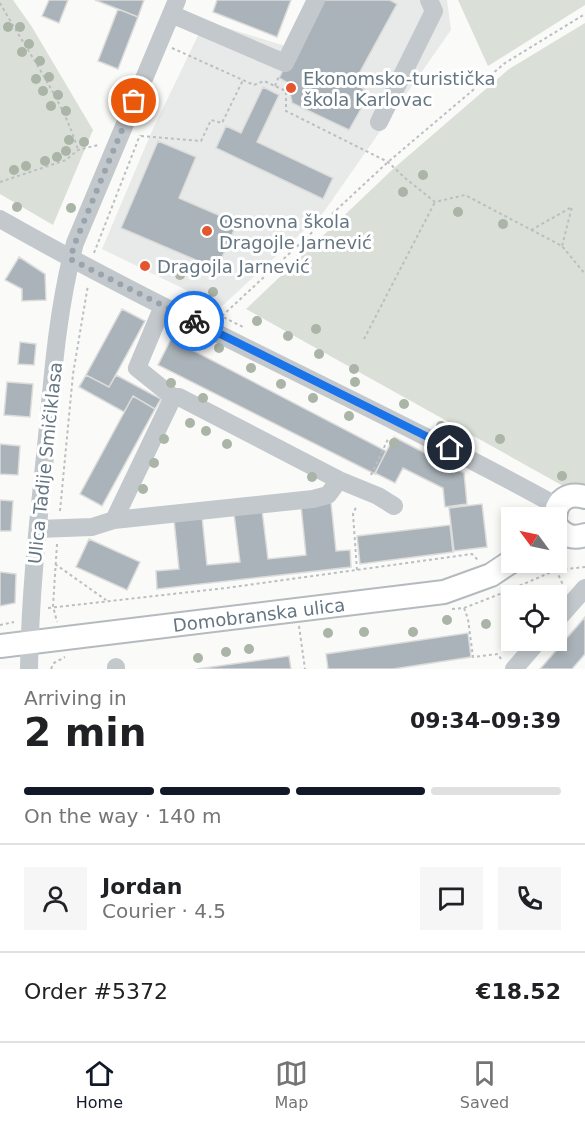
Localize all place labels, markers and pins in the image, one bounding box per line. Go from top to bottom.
place label: Ekonomsko-turistička škola Karlovac [303,68,495,110]
pin [108,75,159,126]
marker: Ekonomsko-turistička škola Karlovac [284,81,298,95]
place label: Osnovna škola Dragojle Jarnević [219,211,372,253]
marker: Osnovna škola Dragojle Jarnević [200,224,214,238]
place label: Dragojla Jarnević [157,256,310,277]
marker: Dragojla Jarnević [138,259,152,273]
pin [424,422,475,473]

